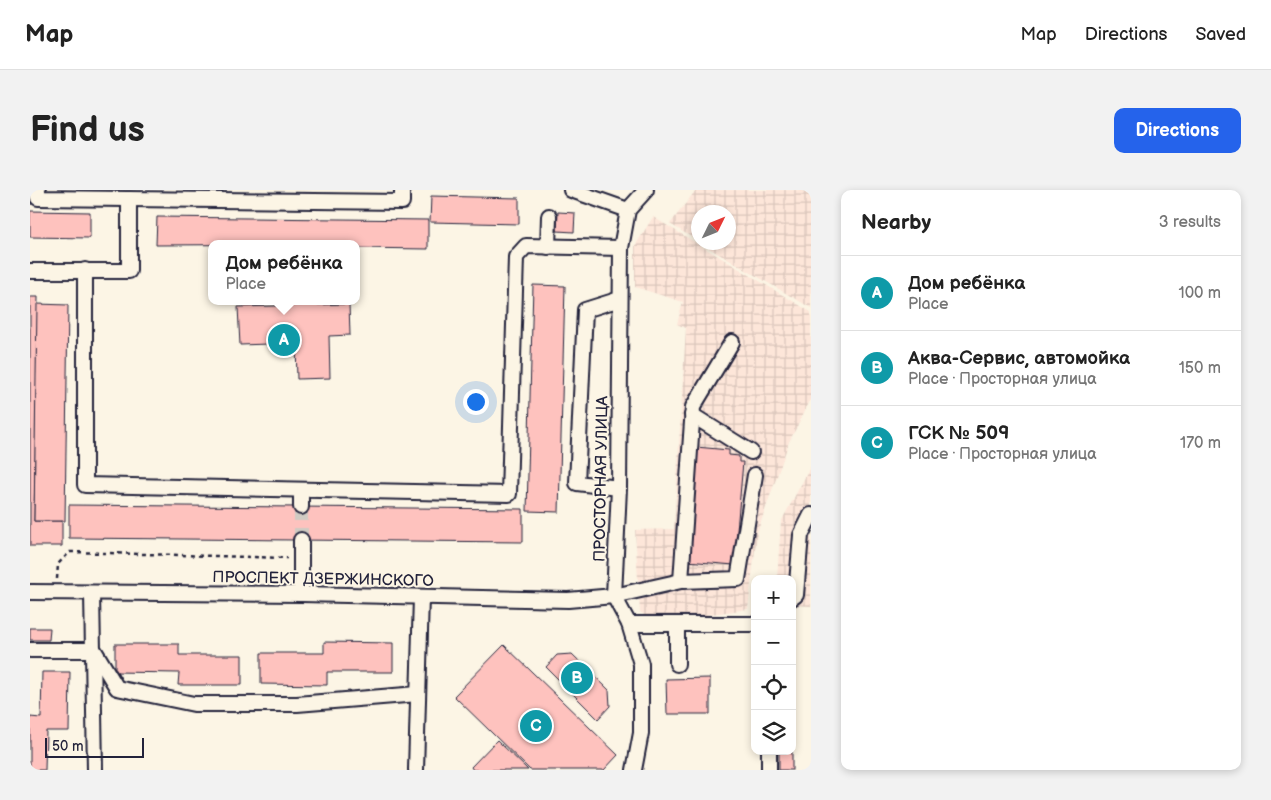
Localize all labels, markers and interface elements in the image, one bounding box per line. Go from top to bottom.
text: Map [25,20,73,49]
text: Map [1021,24,1057,45]
text: Directions [1085,24,1167,45]
text: Saved [1195,24,1246,45]
button: Directions [1114,108,1241,153]
text: Find us [30,109,145,152]
north arrow [691,205,736,250]
text: Nearby [861,210,931,235]
text: 3 results [1159,213,1221,232]
popup [208,240,360,305]
text: Дом ребёнка [225,252,343,275]
text: Дом ребёнка [908,272,1025,295]
text: Place [225,275,266,294]
text: A [872,284,882,303]
text: 100 m [1178,284,1221,303]
text: Place [908,295,949,314]
pin: A [268,321,300,359]
text: Аква-Сервис, автомойка [908,347,1130,370]
text: B [871,359,883,378]
text: 150 m [1179,359,1221,378]
text: Place · Просторная улица [908,370,1097,389]
your location [463,389,489,415]
street label: ПРОСТОРНАЯ УЛИЦА [591,396,612,562]
text: ГСК № 509 [908,422,1009,445]
text: C [871,434,883,453]
text: 170 m [1180,434,1221,453]
text: Place · Просторная улица [908,445,1097,464]
street label: ПРОСПЕКТ ДЗЕРЖИНСКОГО [212,568,434,591]
map controls [751,575,796,755]
button: + [751,575,796,620]
button: − [751,620,796,665]
pin: B [561,659,593,697]
button: locate [751,665,796,710]
pin: C [520,707,552,745]
button: layers [751,710,796,755]
scale bar [45,735,144,758]
text: 50 m [52,738,84,755]

